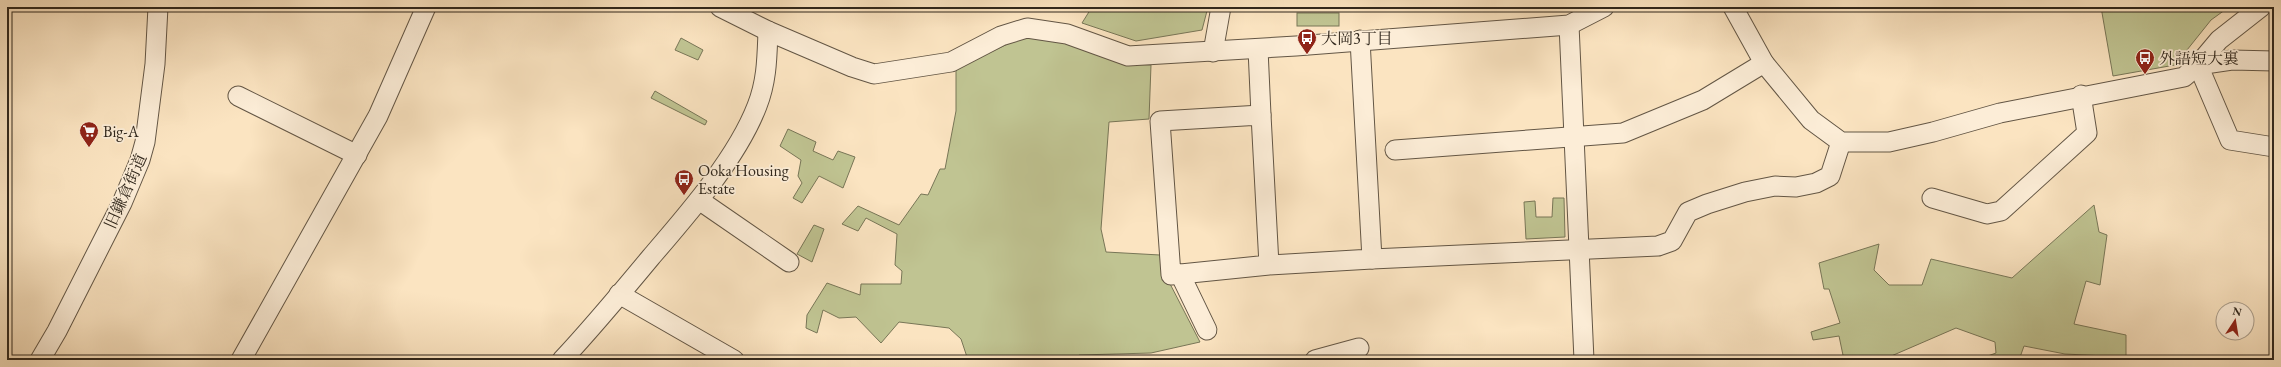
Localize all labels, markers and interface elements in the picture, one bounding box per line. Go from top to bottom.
bus stop icon: 大岡3丁目 [1296,27,1318,55]
place label: 大岡3丁目 [1321,28,1393,49]
bus stop icon: 外語短大裏 [2134,47,2156,75]
place label: 外語短大裏 [2159,48,2239,69]
supermarket icon: Big-A [78,120,100,148]
place label: Big-A [103,121,140,142]
street label: 旧鎌倉街道 [100,150,151,232]
place label: Ooka Housing Estate [698,160,790,199]
bus stop icon: Ooka Housing Estate [673,168,695,196]
north arrow [2215,301,2255,341]
text: N [2231,303,2243,319]

